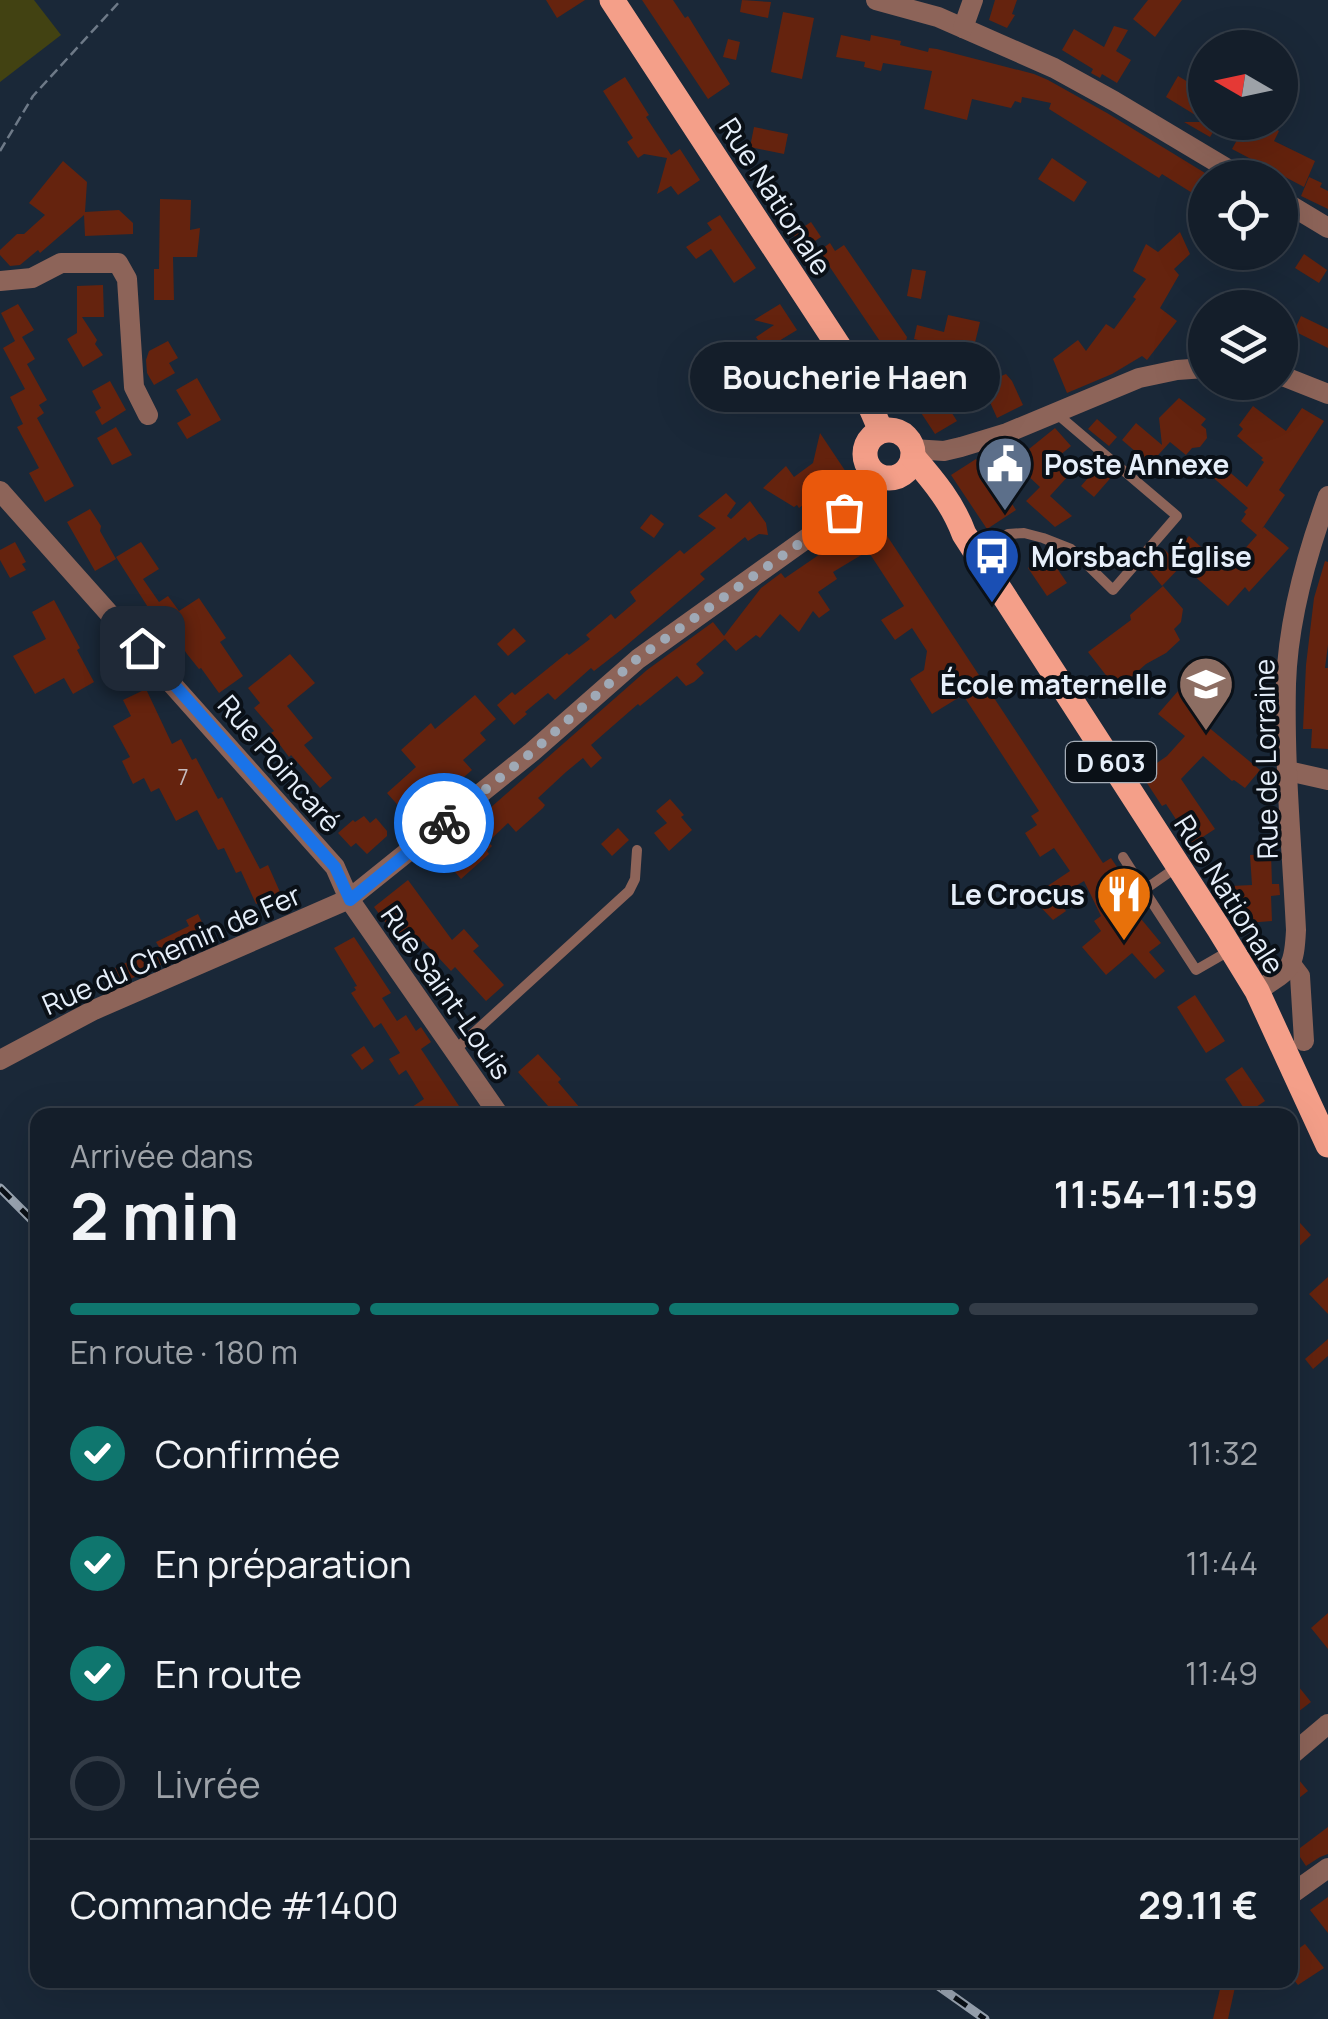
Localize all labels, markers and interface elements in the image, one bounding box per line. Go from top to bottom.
north arrow [1188,30,1298,140]
map controls [1188,30,1298,400]
street label: Rue Nationale [711,110,841,282]
button: locate [1188,160,1298,270]
button: layers [1188,290,1298,400]
callout: Boucherie Haen [689,342,999,412]
text: Boucherie Haen [722,355,968,399]
public building icon: Poste Annexe [975,434,1035,513]
place label: Poste Annexe [1044,445,1229,483]
pin [802,470,887,555]
icon: bag [817,485,872,540]
bus stop icon: Morsbach Église [962,526,1022,605]
place label: Morsbach Église [1031,537,1252,575]
pin [100,606,185,691]
icon: home [115,621,170,676]
school or university icon: École maternelle [1176,654,1236,733]
street label: Rue de Lorraine [1244,659,1286,859]
place label: École maternelle [940,665,1167,703]
street label: Rue Poincaré [210,686,350,840]
road number: D 603 [1066,742,1156,782]
house number: 7 [177,762,189,792]
courier [394,773,494,873]
icon: bike [417,796,472,851]
street label: Rue Nationale [1166,807,1294,981]
restaurant icon: Le Crocus [1094,864,1154,943]
street label: Rue du Chemin de Fer [36,875,306,1023]
place label: Le Crocus [950,875,1085,913]
street label: Rue Saint-Louis [373,898,521,1086]
text: Arrivée dans [70,1134,253,1178]
text: 11:54–11:59 [1054,1167,1258,1219]
text: 2 min [70,1171,239,1260]
text: En route · 180 m [70,1330,298,1374]
icon: check [70,1426,125,1481]
text: Confirmée [155,1427,341,1479]
text: 11:32 [1188,1431,1258,1475]
icon: check [70,1536,125,1591]
text: En préparation [155,1537,411,1589]
text: 11:44 [1185,1541,1258,1585]
icon: check [70,1646,125,1701]
text: En route [155,1647,302,1699]
text: 11:49 [1185,1651,1258,1695]
text: Livrée [155,1757,261,1809]
text: Commande #1400 [70,1878,399,1930]
text: 29.11 € [1138,1878,1258,1930]

